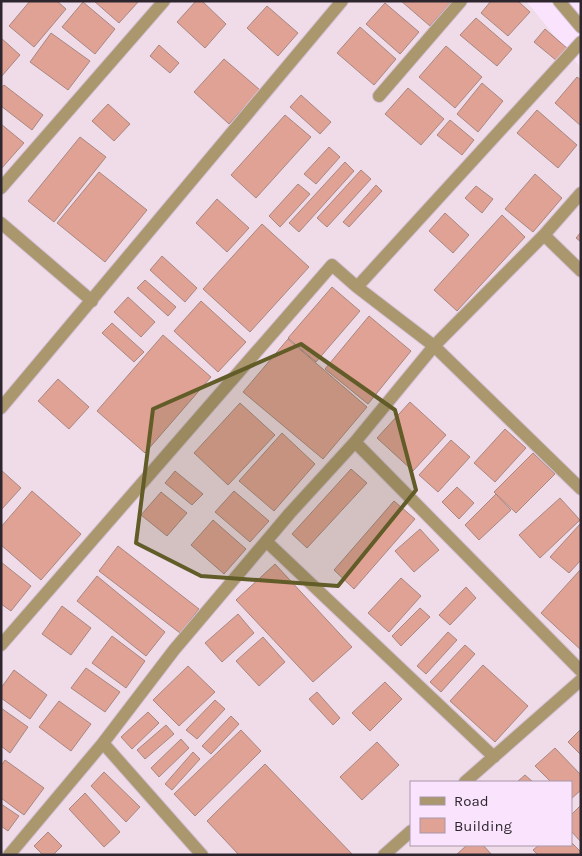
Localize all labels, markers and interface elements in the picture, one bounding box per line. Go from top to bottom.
legend [410,781,572,846]
text: Road [454,792,489,810]
text: Building [454,817,512,835]

